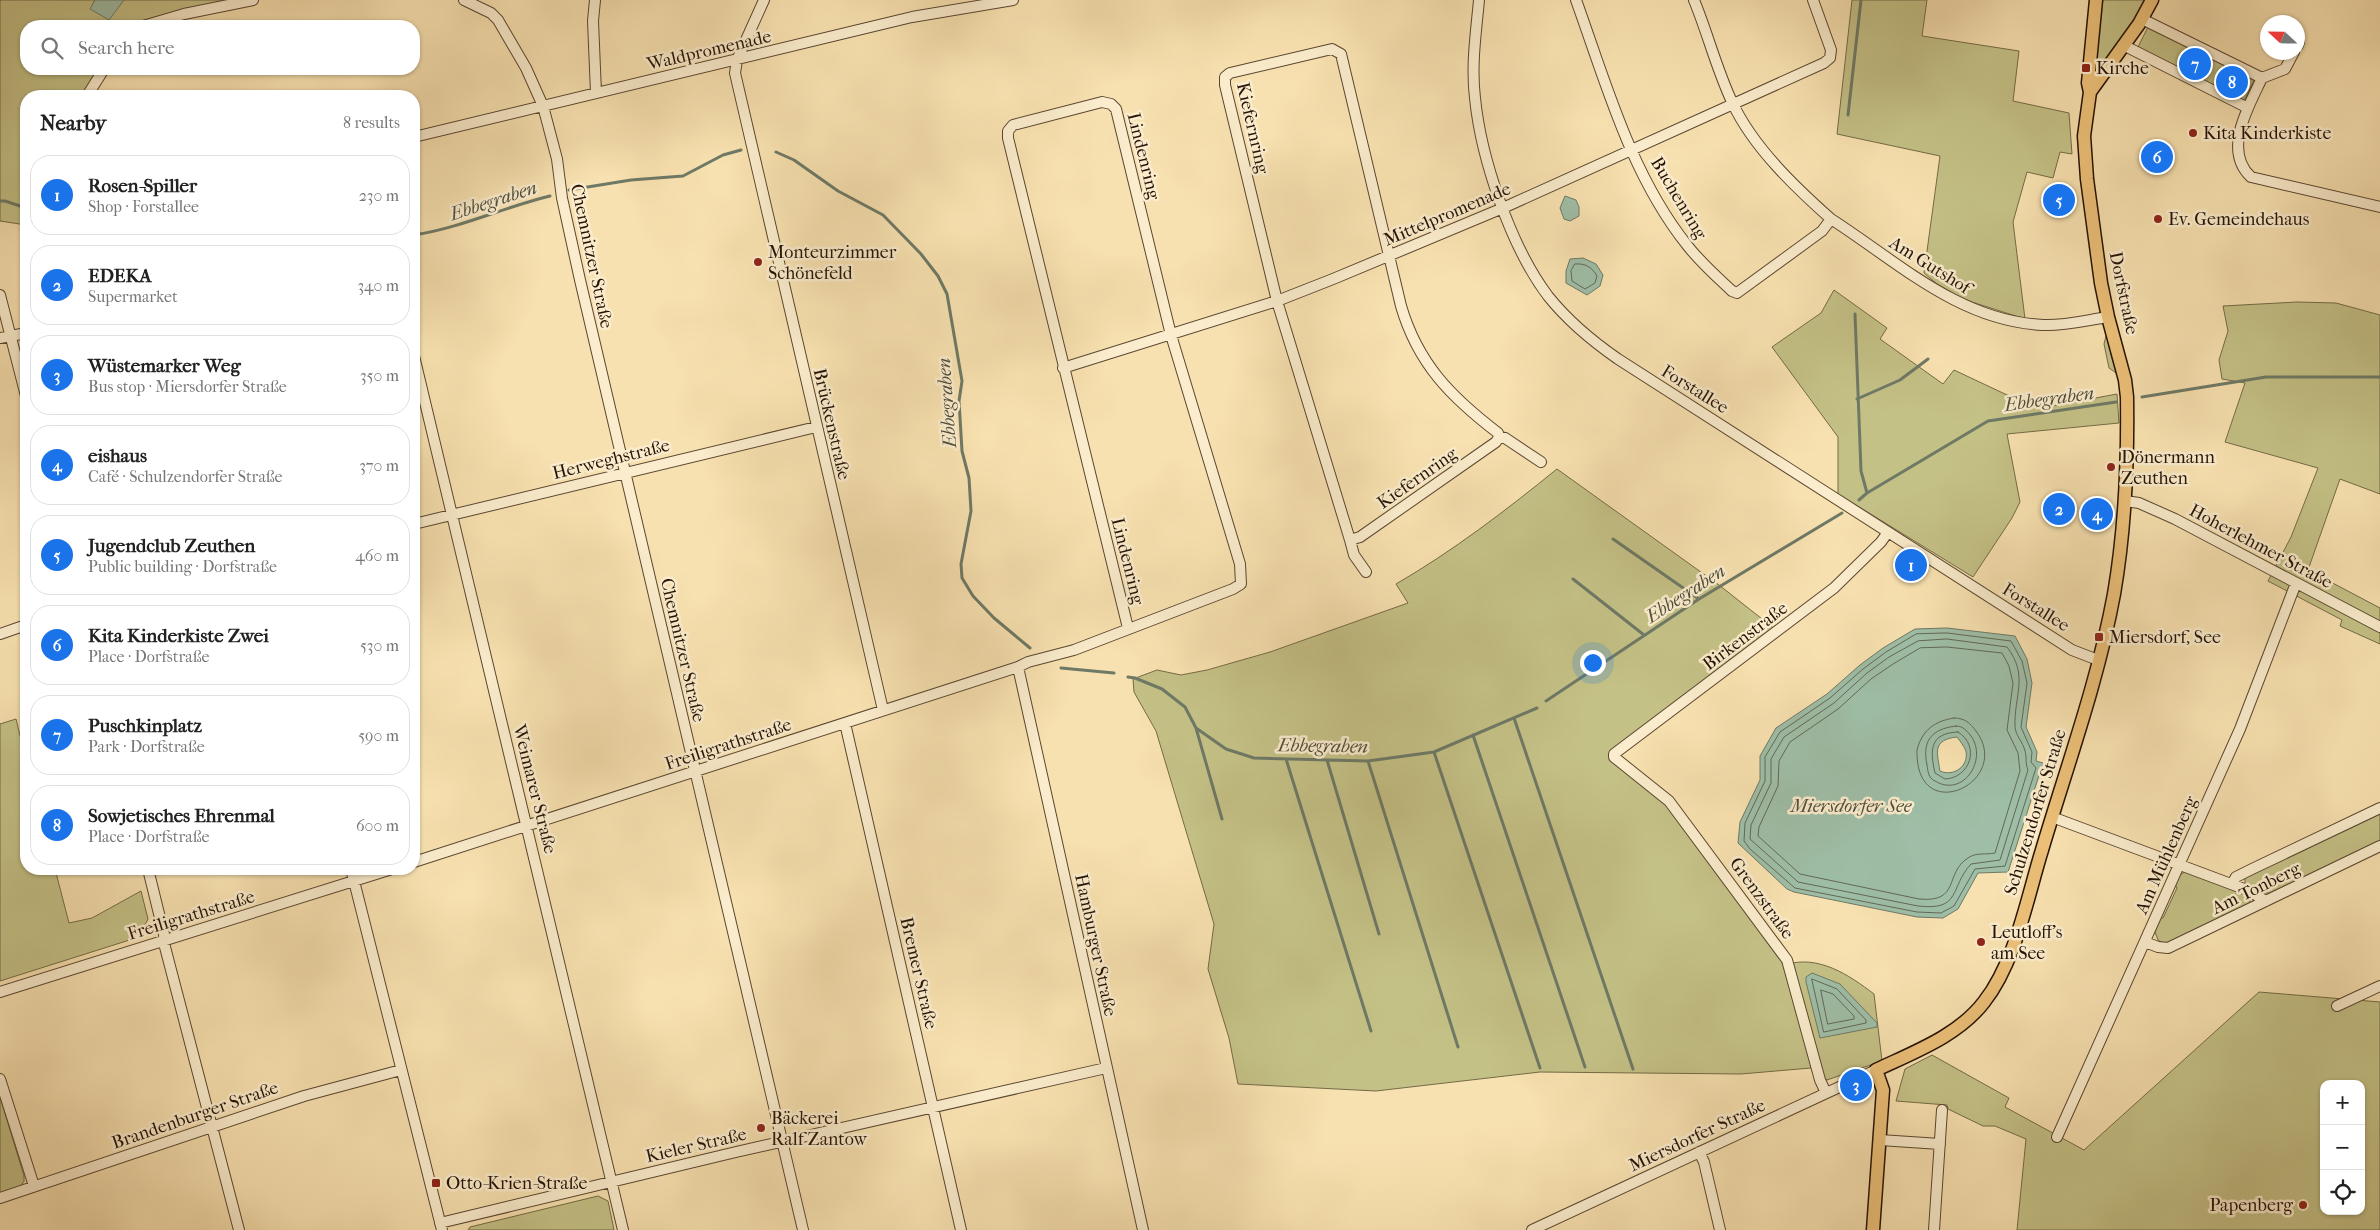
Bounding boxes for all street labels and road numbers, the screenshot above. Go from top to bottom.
street label: Waldpromenade [644,26,773,75]
street label: Kiefernring [1232,80,1273,176]
street label: Lindenring [1123,111,1165,202]
street label: Buchenring [1646,153,1711,243]
street label: Mittelpromenade [1381,178,1514,251]
street label: Chemnitzer Straße [566,182,617,330]
street label: Am Gutshof [1885,232,1977,301]
street label: Dorfstraße [2104,250,2143,337]
street label: Forstallee [1657,361,1732,418]
street label: Brückenstraße [809,366,855,482]
street label: Herweghstraße [550,435,672,484]
street label: Kiefernring [1373,443,1462,514]
street label: Hoherlehmer Straße [2186,500,2336,593]
street label: Lindenring [1107,516,1149,607]
street label: Chemnitzer Straße [656,576,709,724]
street label: Forstallee [1998,579,2073,636]
street label: Birkenstraße [1699,598,1792,675]
street label: Freiligrathstraße [662,714,794,775]
street label: Weimarer Straße [508,721,561,856]
street label: Schulzendorfer Straße [2000,727,2071,898]
street label: Am Mühlenberg [2131,793,2202,918]
street label: Grenzstraße [1725,854,1798,943]
street label: Am Tonberg [2208,858,2304,919]
street label: Hamburger Straße [1070,872,1121,1018]
street label: Freiligrathstraße [125,886,257,945]
street label: Bremer Straße [895,915,942,1031]
street label: Brandenburger Straße [109,1077,281,1154]
street label: Miersdorfer Straße [1626,1095,1769,1176]
street label: Kieler Straße [644,1124,749,1167]

